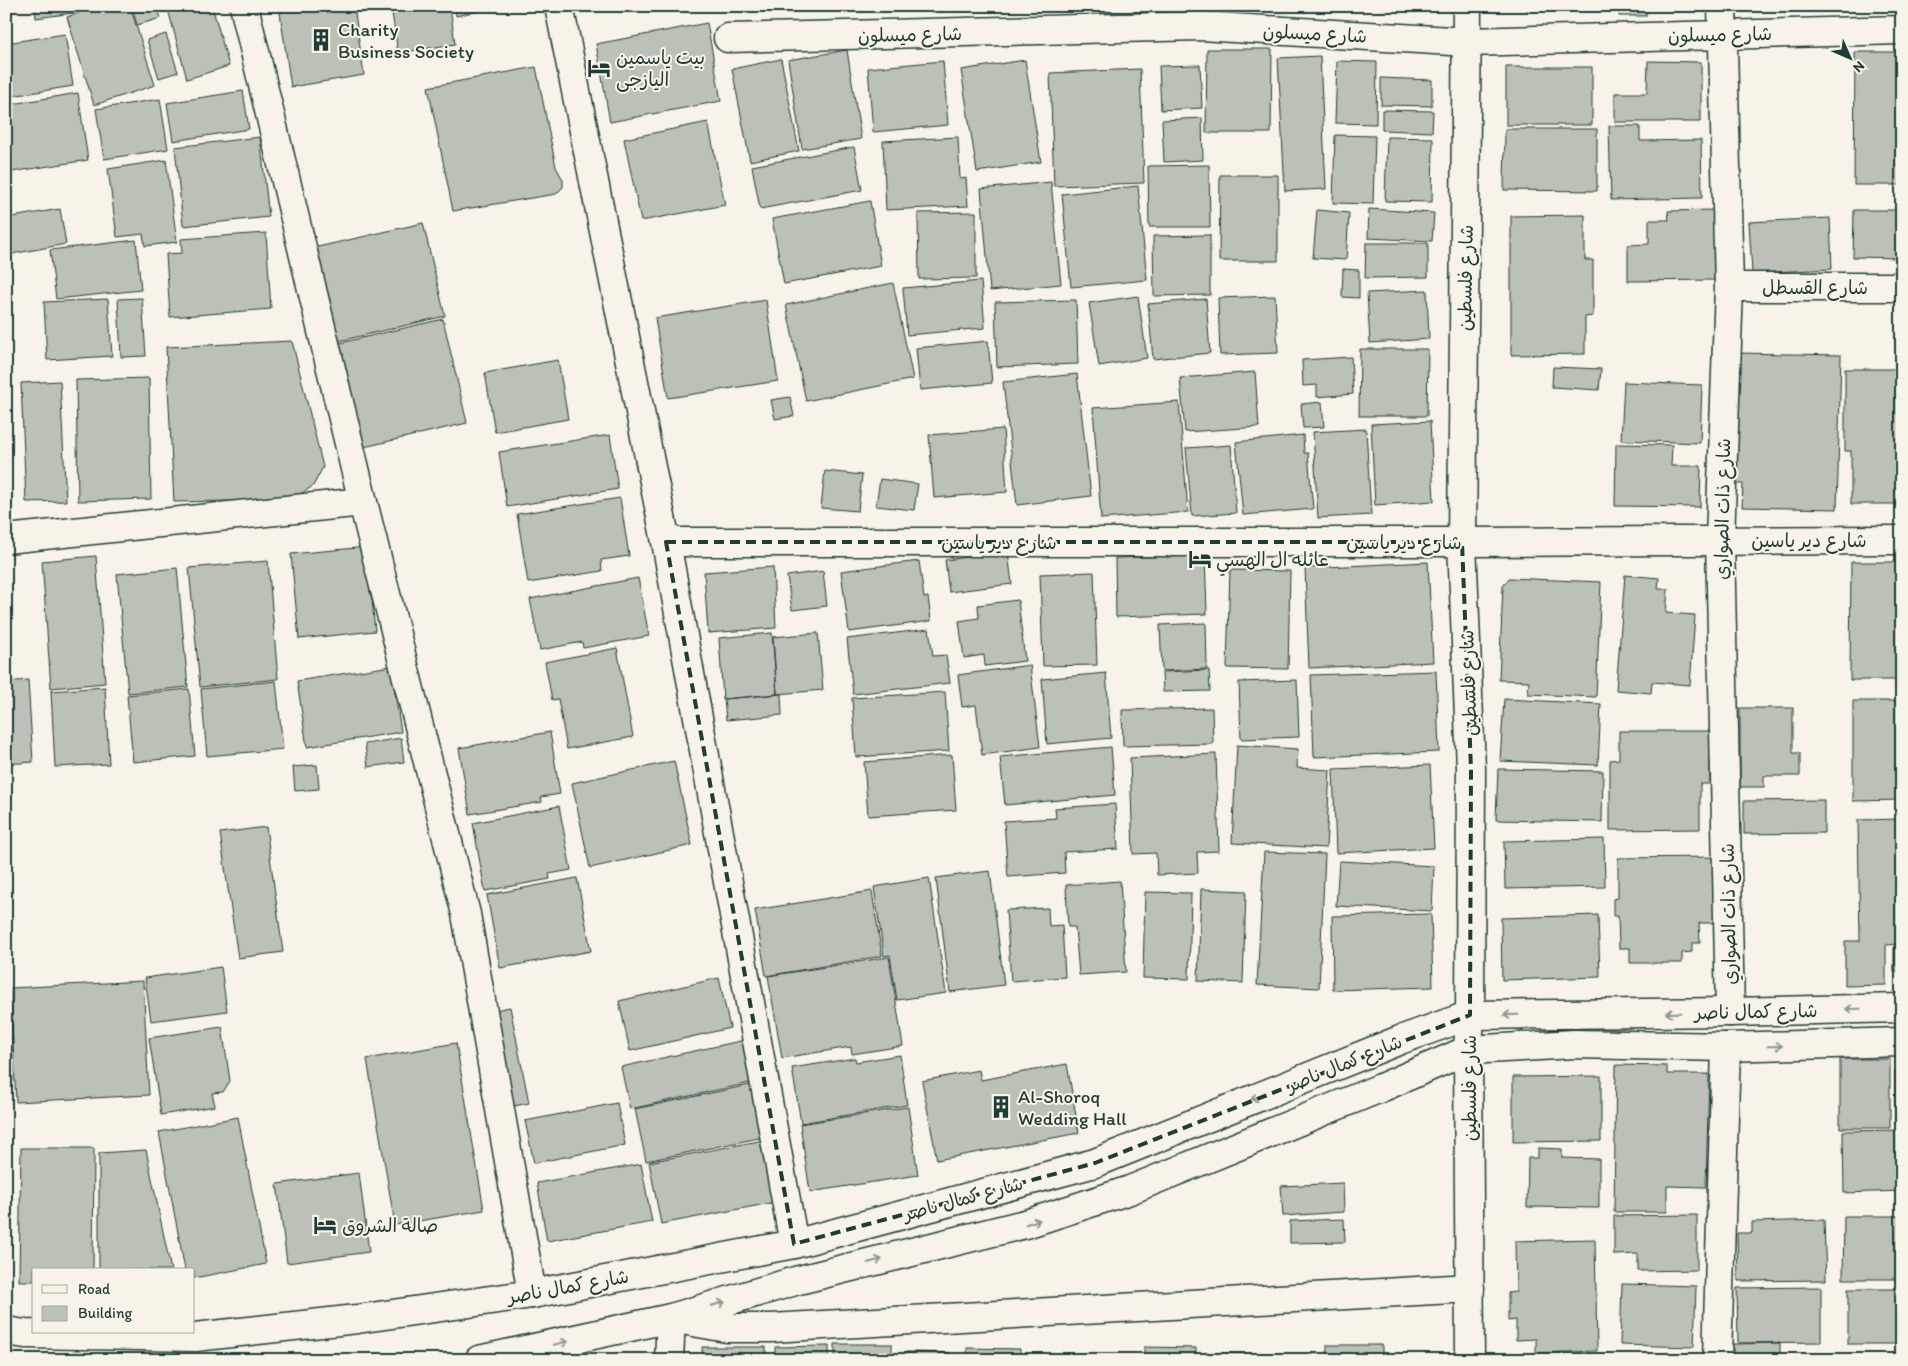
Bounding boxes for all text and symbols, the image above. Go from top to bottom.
place label: Charity Business Society [338,18,474,63]
street label: شارع ميسلون [1262,19,1368,50]
street label: شارع ميسلون [858,22,962,49]
street label: شارع ميسلون [1668,22,1772,49]
building icon: Charity Business Society [308,27,334,53]
north arrow [1826,32,1876,82]
place label: بيت ياسمين اليازجى [616,46,705,92]
hotel icon: بيت ياسمين اليازجى [586,55,612,81]
text: N [1849,57,1868,76]
street label: شارع فلسطين [1453,225,1480,331]
street label: شارع القسطل [1762,276,1868,301]
street label: شارع ذات الصواري [1710,438,1738,580]
street label: شارع دير ياسين [1751,529,1867,554]
street label: شارع دير ياسين [941,531,1057,556]
street label: شارع دير ياسين [1346,531,1462,556]
hotel icon: عائله ال الهسي [1187,546,1213,572]
place label: عائله ال الهسي [1216,548,1329,576]
street label: شارع فلسطين [1455,629,1484,737]
street label: شارع ذات الصواري [1716,843,1744,985]
street label: شارع كمال ناصر [1692,999,1818,1026]
one-way arrow [1845,1004,1862,1014]
one-way arrow [1665,1008,1682,1018]
one-way arrow [1503,1010,1519,1020]
street label: شارع كمال ناصر [1281,1030,1406,1100]
street label: شارع فلسطين [1458,1035,1483,1141]
one-way arrow [1767,1041,1783,1050]
place label: Al-Shoroq Wedding Hall [1018,1085,1127,1130]
one-way arrow [1251,1093,1266,1102]
building icon: Al-Shoroq Wedding Hall [988,1094,1014,1120]
street label: شارع كمال ناصر [899,1171,1026,1228]
hotel icon: صالة الشروق [312,1212,338,1238]
place label: صالة الشروق [342,1214,438,1237]
one-way arrow [1024,1217,1040,1226]
one-way arrow [867,1256,883,1265]
street label: شارع كمال ناصر [504,1264,631,1311]
legend [32,1268,195,1334]
text: Road [78,1280,111,1298]
one-way arrow [710,1298,726,1308]
text: Building [78,1304,132,1322]
one-way arrow [552,1338,568,1347]

